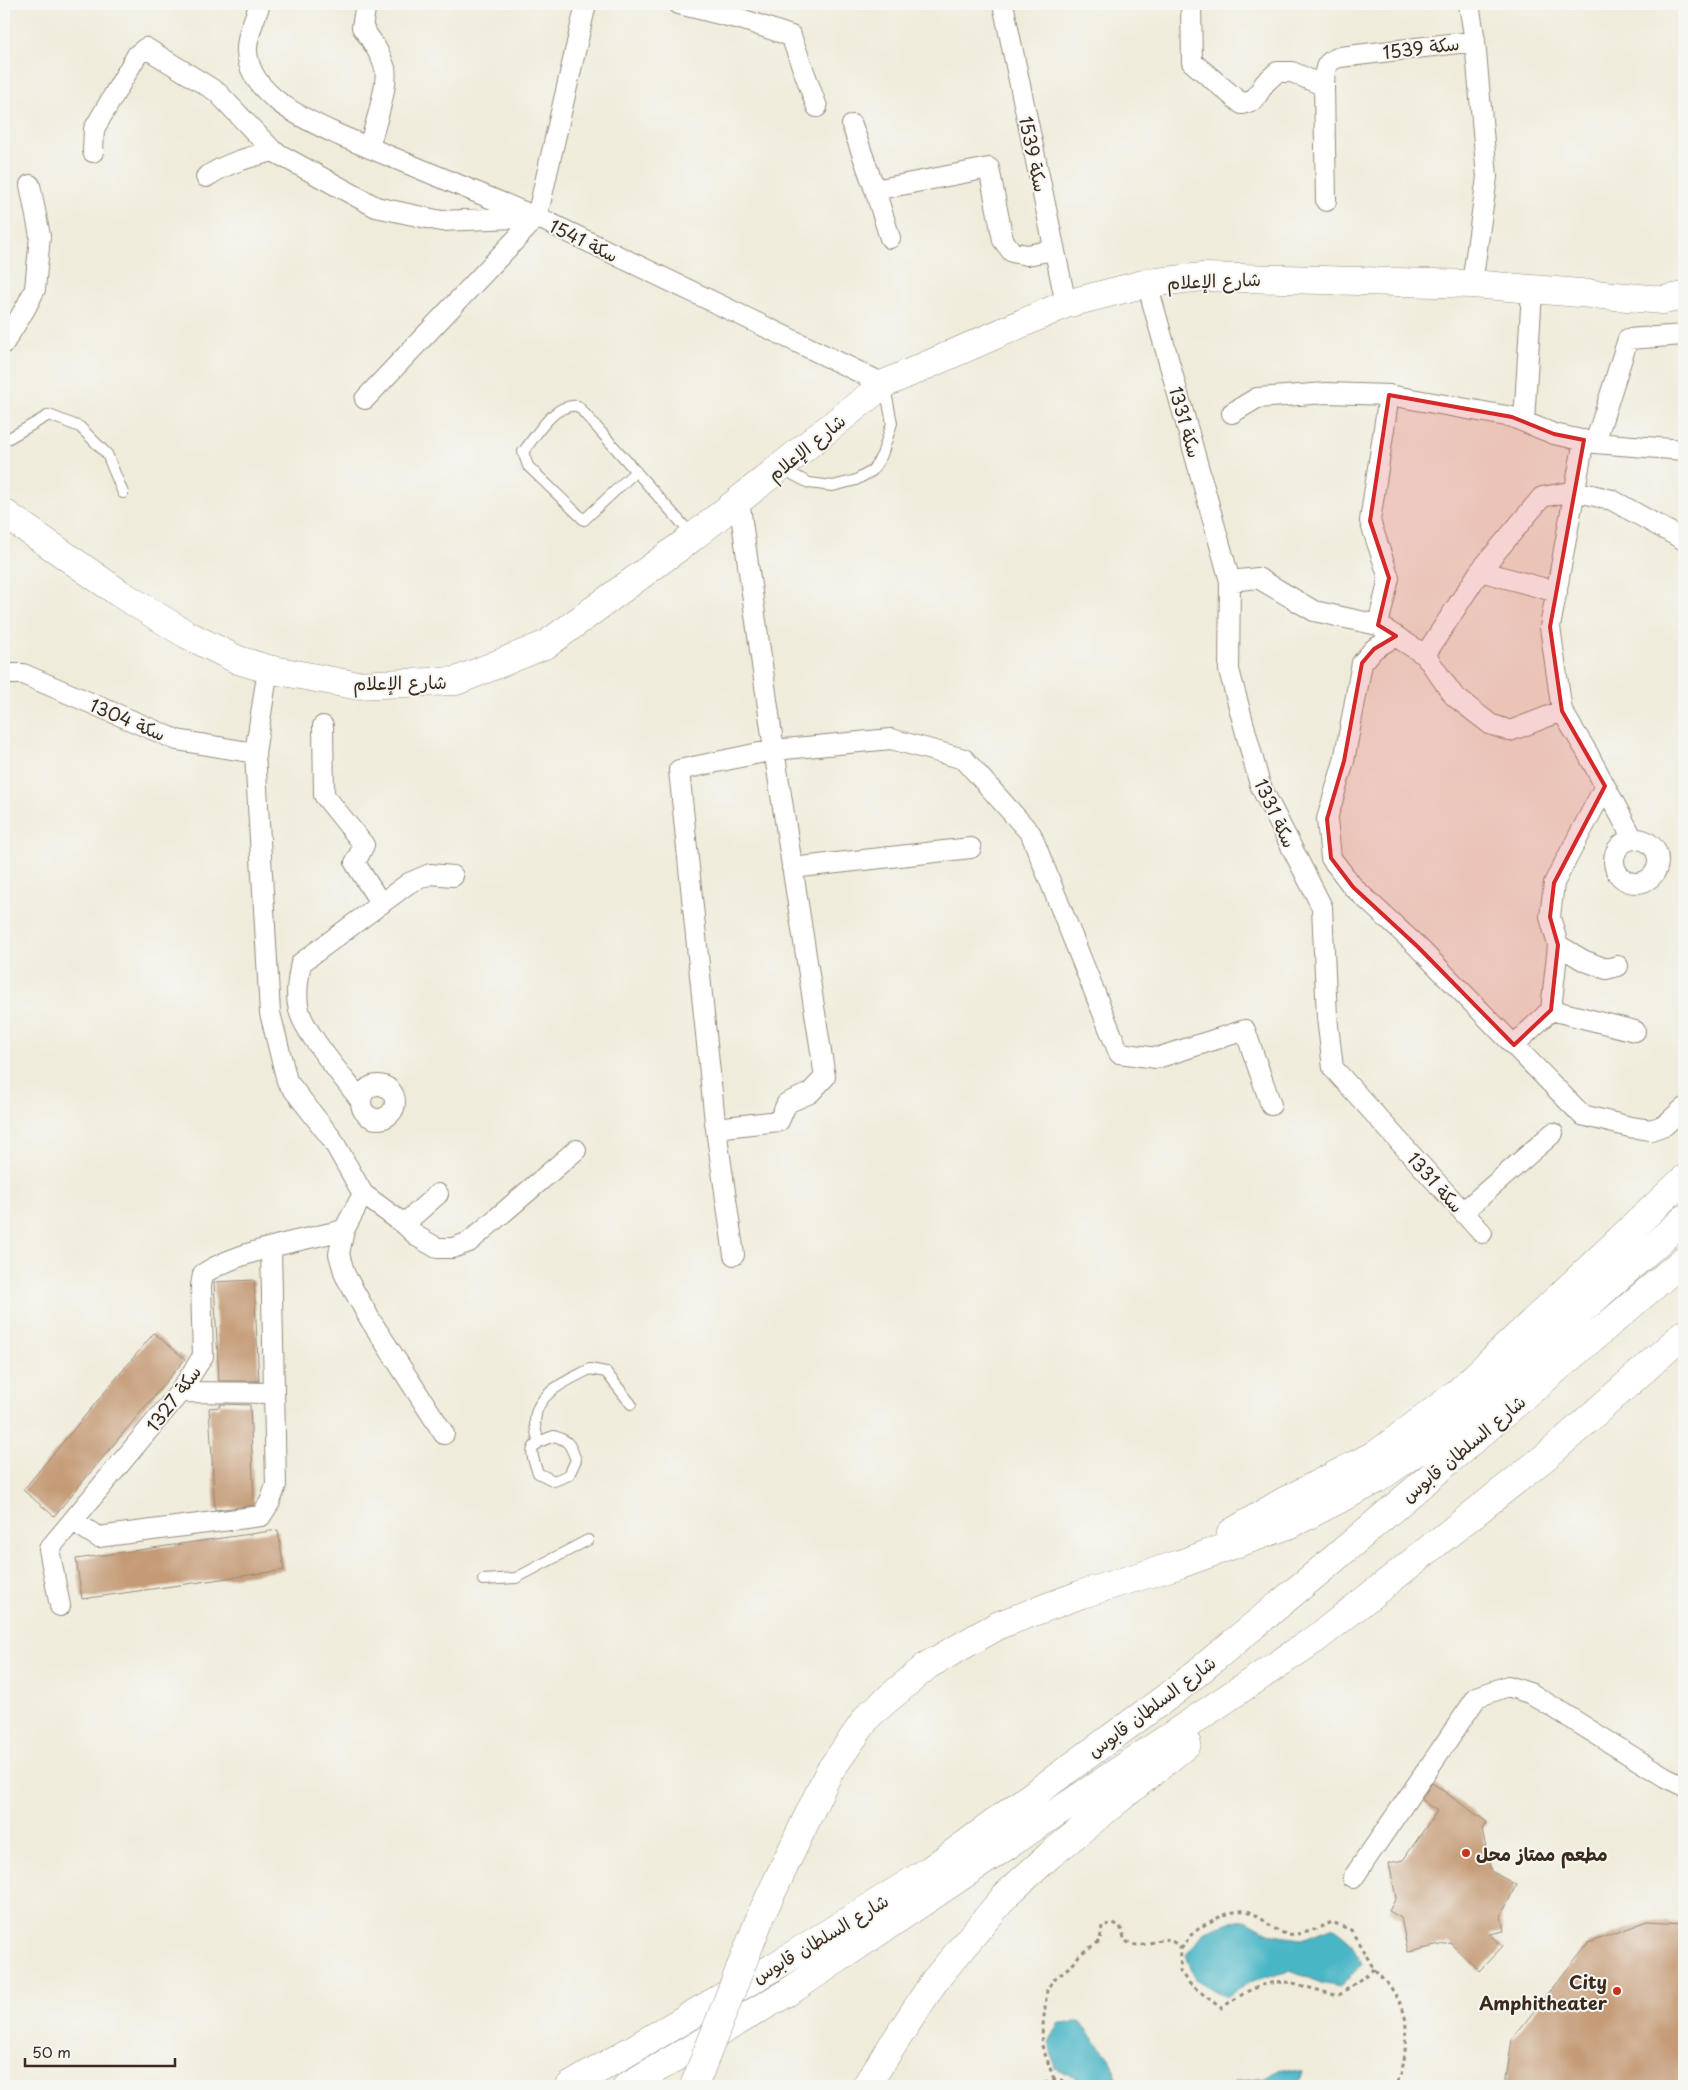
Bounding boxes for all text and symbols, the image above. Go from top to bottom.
street label: سكة 1539 [1381,29,1461,65]
street label: سكة 1539 [1013,114,1055,194]
street label: سكة 1541 [545,212,623,268]
street label: شارع الإعلام [1167,265,1261,297]
street label: سكة 1331 [1163,383,1209,461]
street label: شارع الإعلام [761,407,852,489]
street label: شارع الإعلام [353,668,447,698]
street label: سكة 1304 [86,691,170,747]
street label: سكة 1331 [1248,774,1304,852]
street label: سكة 1331 [1401,1146,1471,1218]
street label: سكة 1327 [139,1359,207,1437]
street label: شارع السلطان قابوس [1395,1388,1531,1508]
street label: شارع السلطان قابوس [1081,1649,1221,1763]
place label: مطعم ممتاز محل [1476,1840,1608,1869]
marker: مطعم ممتاز محل [1460,1847,1472,1859]
street label: شارع السلطان قابوس [747,1887,893,1989]
place label: City Amphitheater [1479,1968,1608,2016]
marker: City Amphitheater [1611,1985,1623,1997]
scale bar [25,2035,175,2067]
text: 50 m [32,2040,71,2063]

